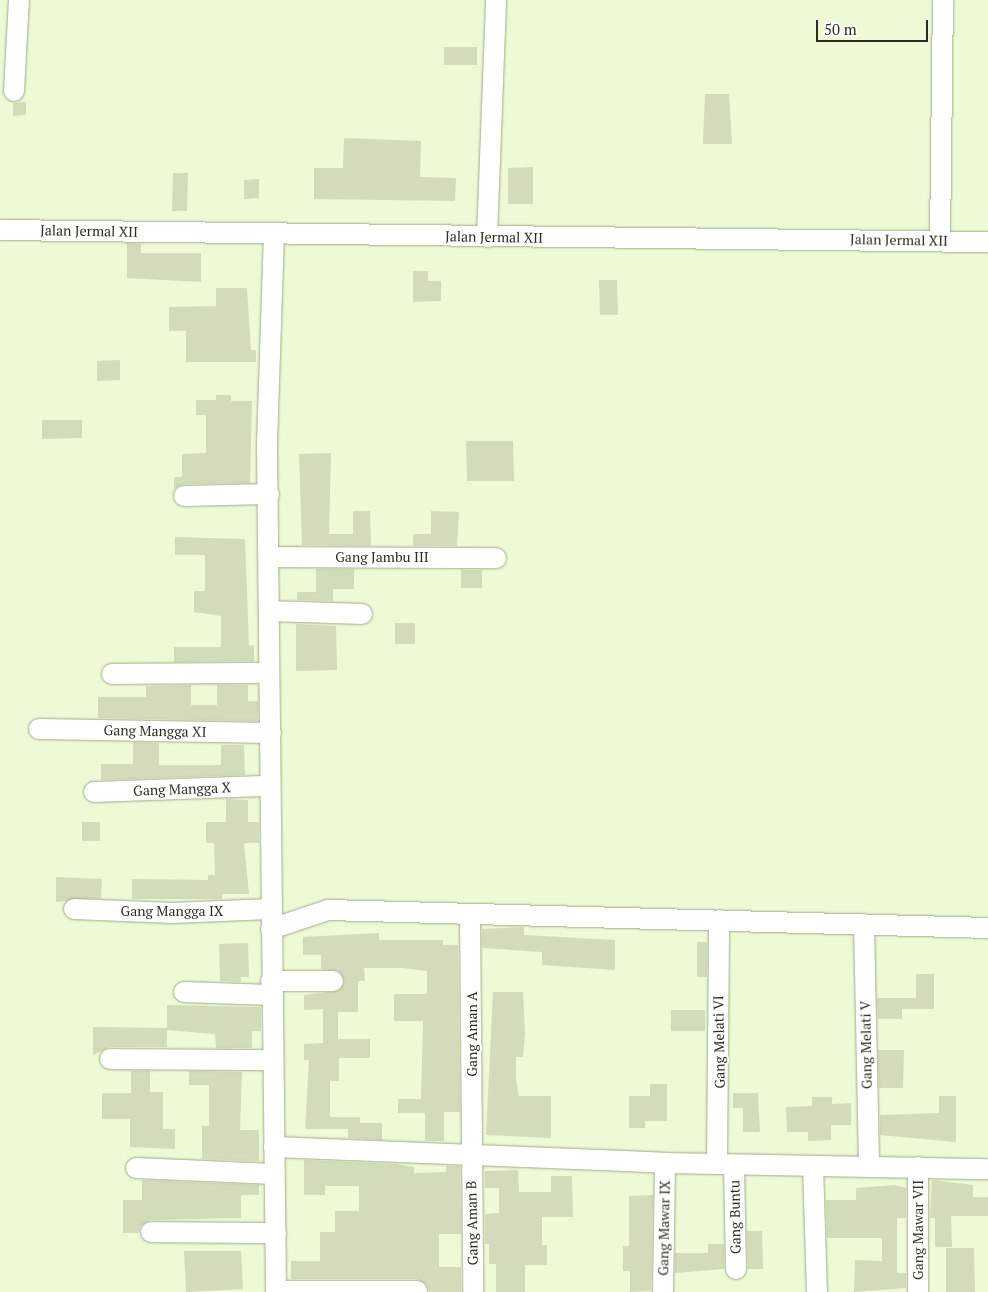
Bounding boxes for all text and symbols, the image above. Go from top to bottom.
scale bar [818,10,930,42]
text: 50 m [824,19,857,39]
street label: Jalan Jermal XII [40,222,138,240]
street label: Jalan Jermal XII [445,228,543,246]
street label: Jalan Jermal XII [850,231,948,249]
street label: Gang Jambu III [335,549,429,565]
street label: Gang Mangga XI [103,722,207,740]
street label: Gang Mangga X [133,779,231,799]
street label: Gang Mangga IX [121,903,223,919]
street label: Gang Aman A [464,991,480,1077]
street label: Gang Melati VI [710,995,728,1089]
street label: Gang Melati V [857,1001,875,1089]
street label: Gang Aman B [463,1180,481,1266]
street label: Gang Mawar IX [655,1180,673,1276]
street label: Gang Buntu [726,1180,744,1254]
street label: Gang Mawar VII [910,1180,926,1280]

